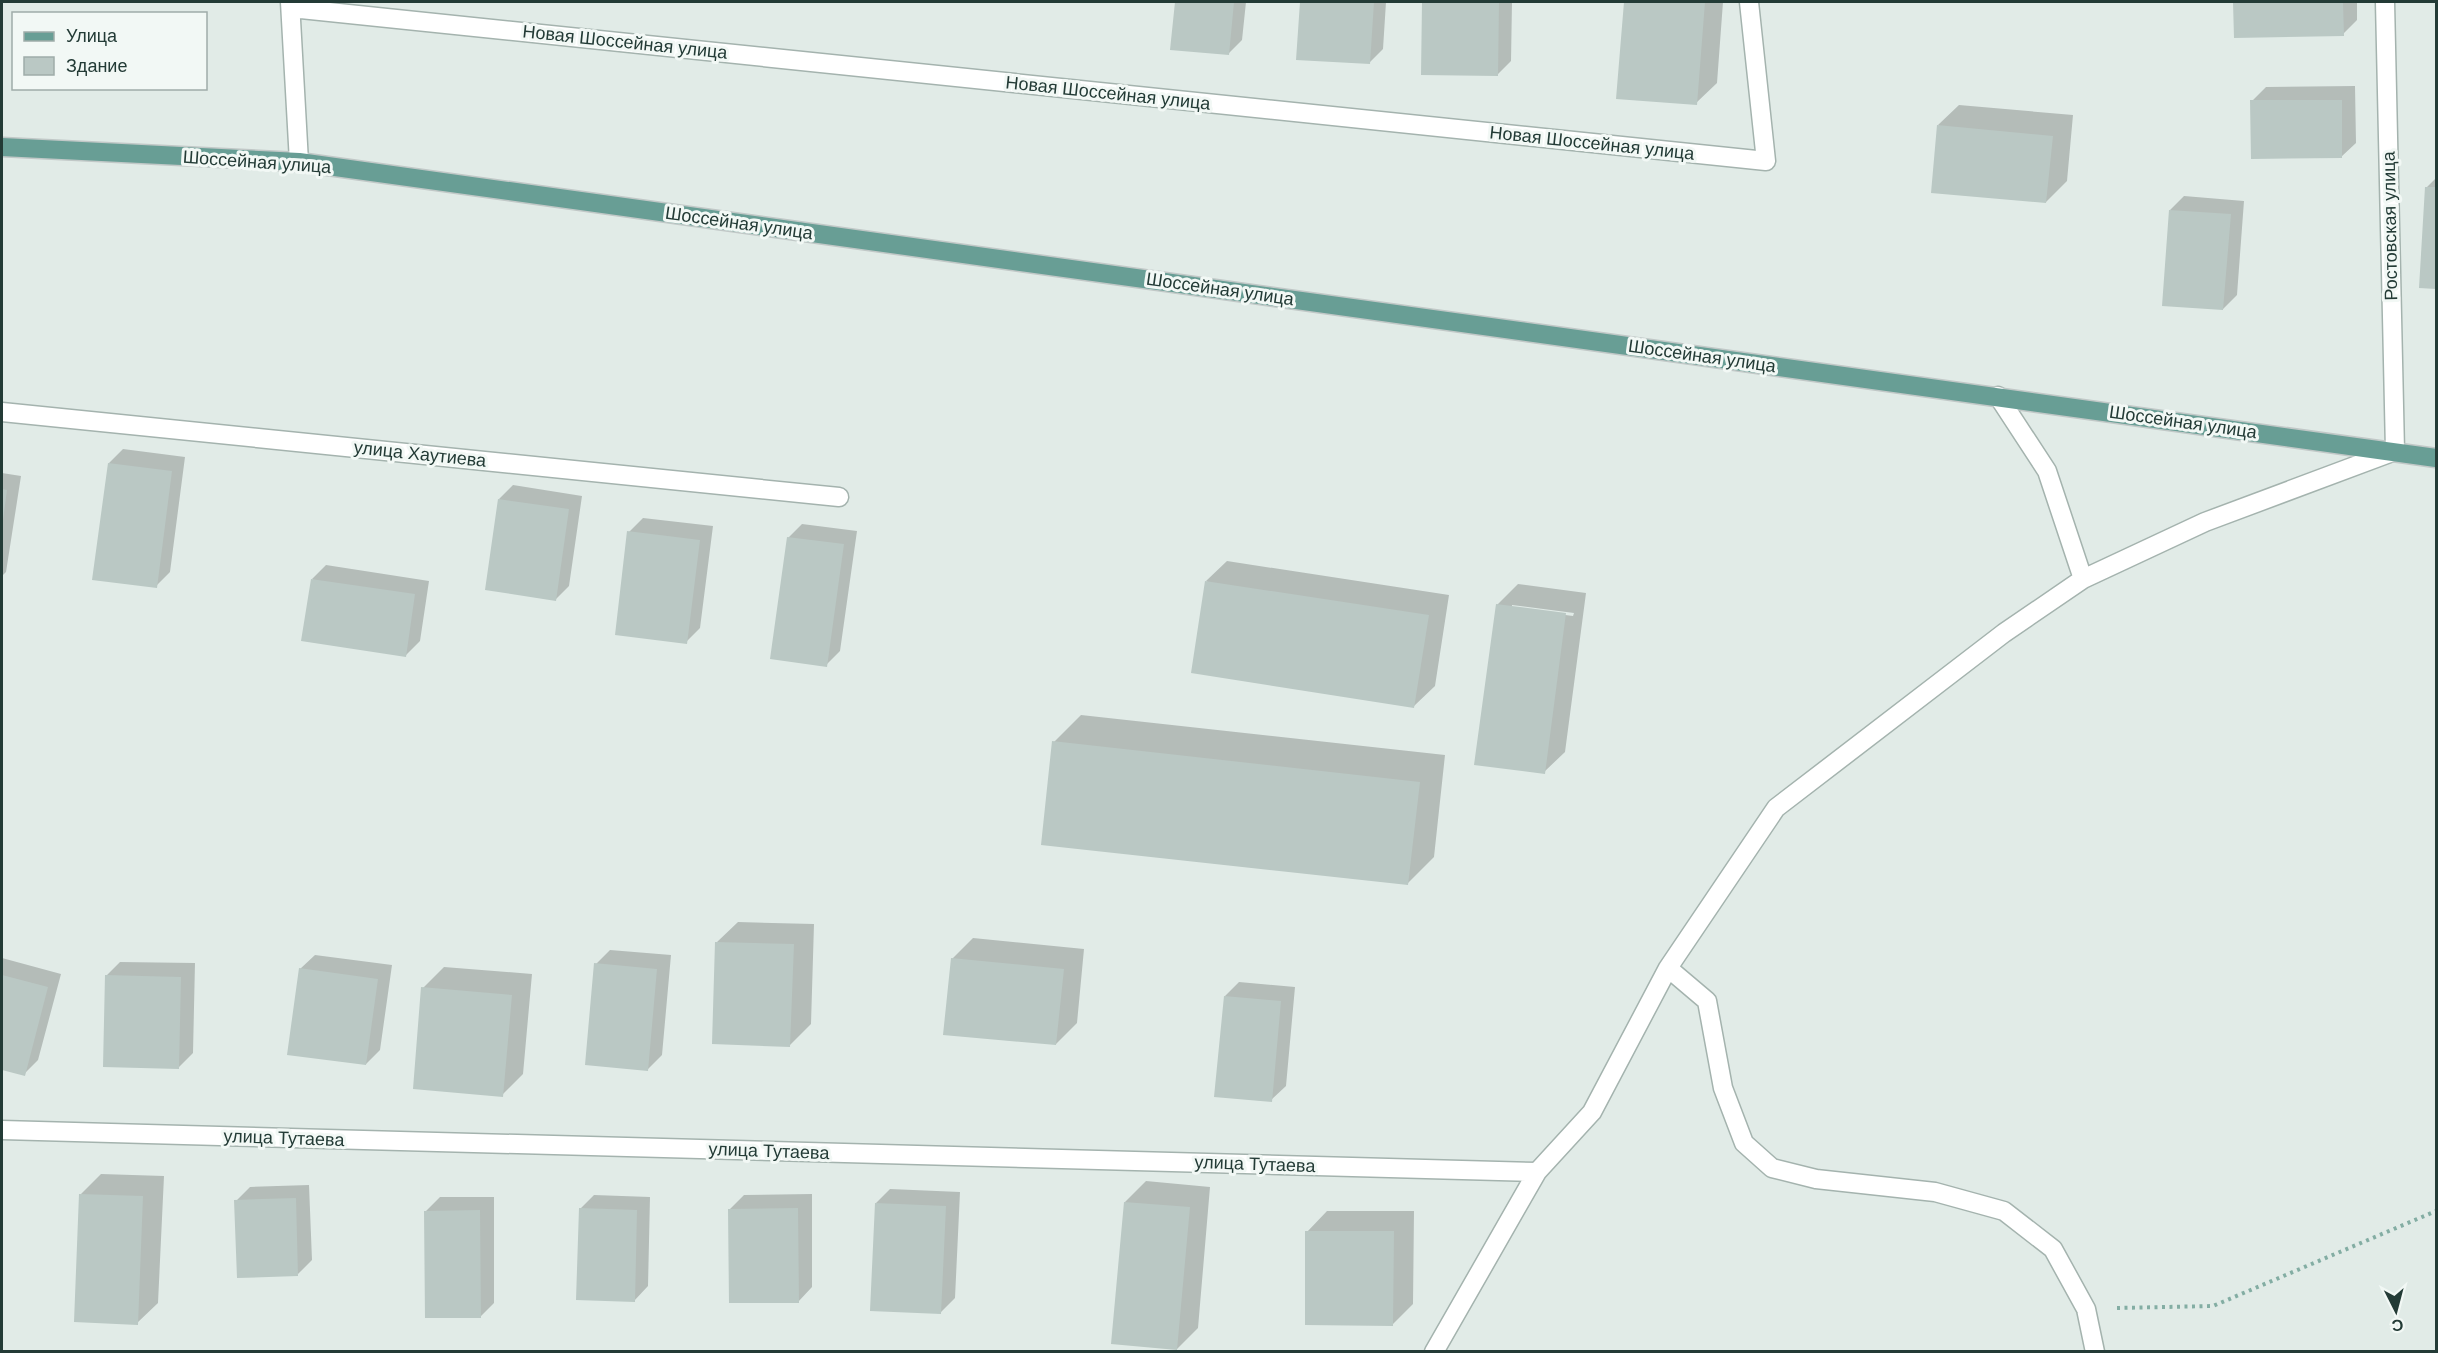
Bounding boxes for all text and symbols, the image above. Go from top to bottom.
legend [12,12,207,90]
street label: Новая Шоссейная улица [522,21,729,63]
text: Улица [66,26,118,46]
text: Здание [66,56,127,76]
street label: Новая Шоссейная улица [1005,72,1212,114]
street label: Новая Шоссейная улица [1489,122,1696,164]
street label: Шоссейная улица [182,147,333,177]
street label: Ростовская улица [2379,150,2401,301]
street label: Шоссейная улица [664,203,815,243]
street label: Шоссейная улица [1145,269,1296,309]
street label: Шоссейная улица [1627,336,1778,376]
street label: Шоссейная улица [2108,402,2259,442]
street label: улица Хаутиева [353,437,488,471]
street label: улица Тутаева [223,1126,346,1150]
street label: улица Тутаева [708,1139,831,1163]
street label: улица Тутаева [1194,1152,1317,1176]
north arrow [2366,1281,2426,1341]
text: С [2390,1316,2404,1335]

